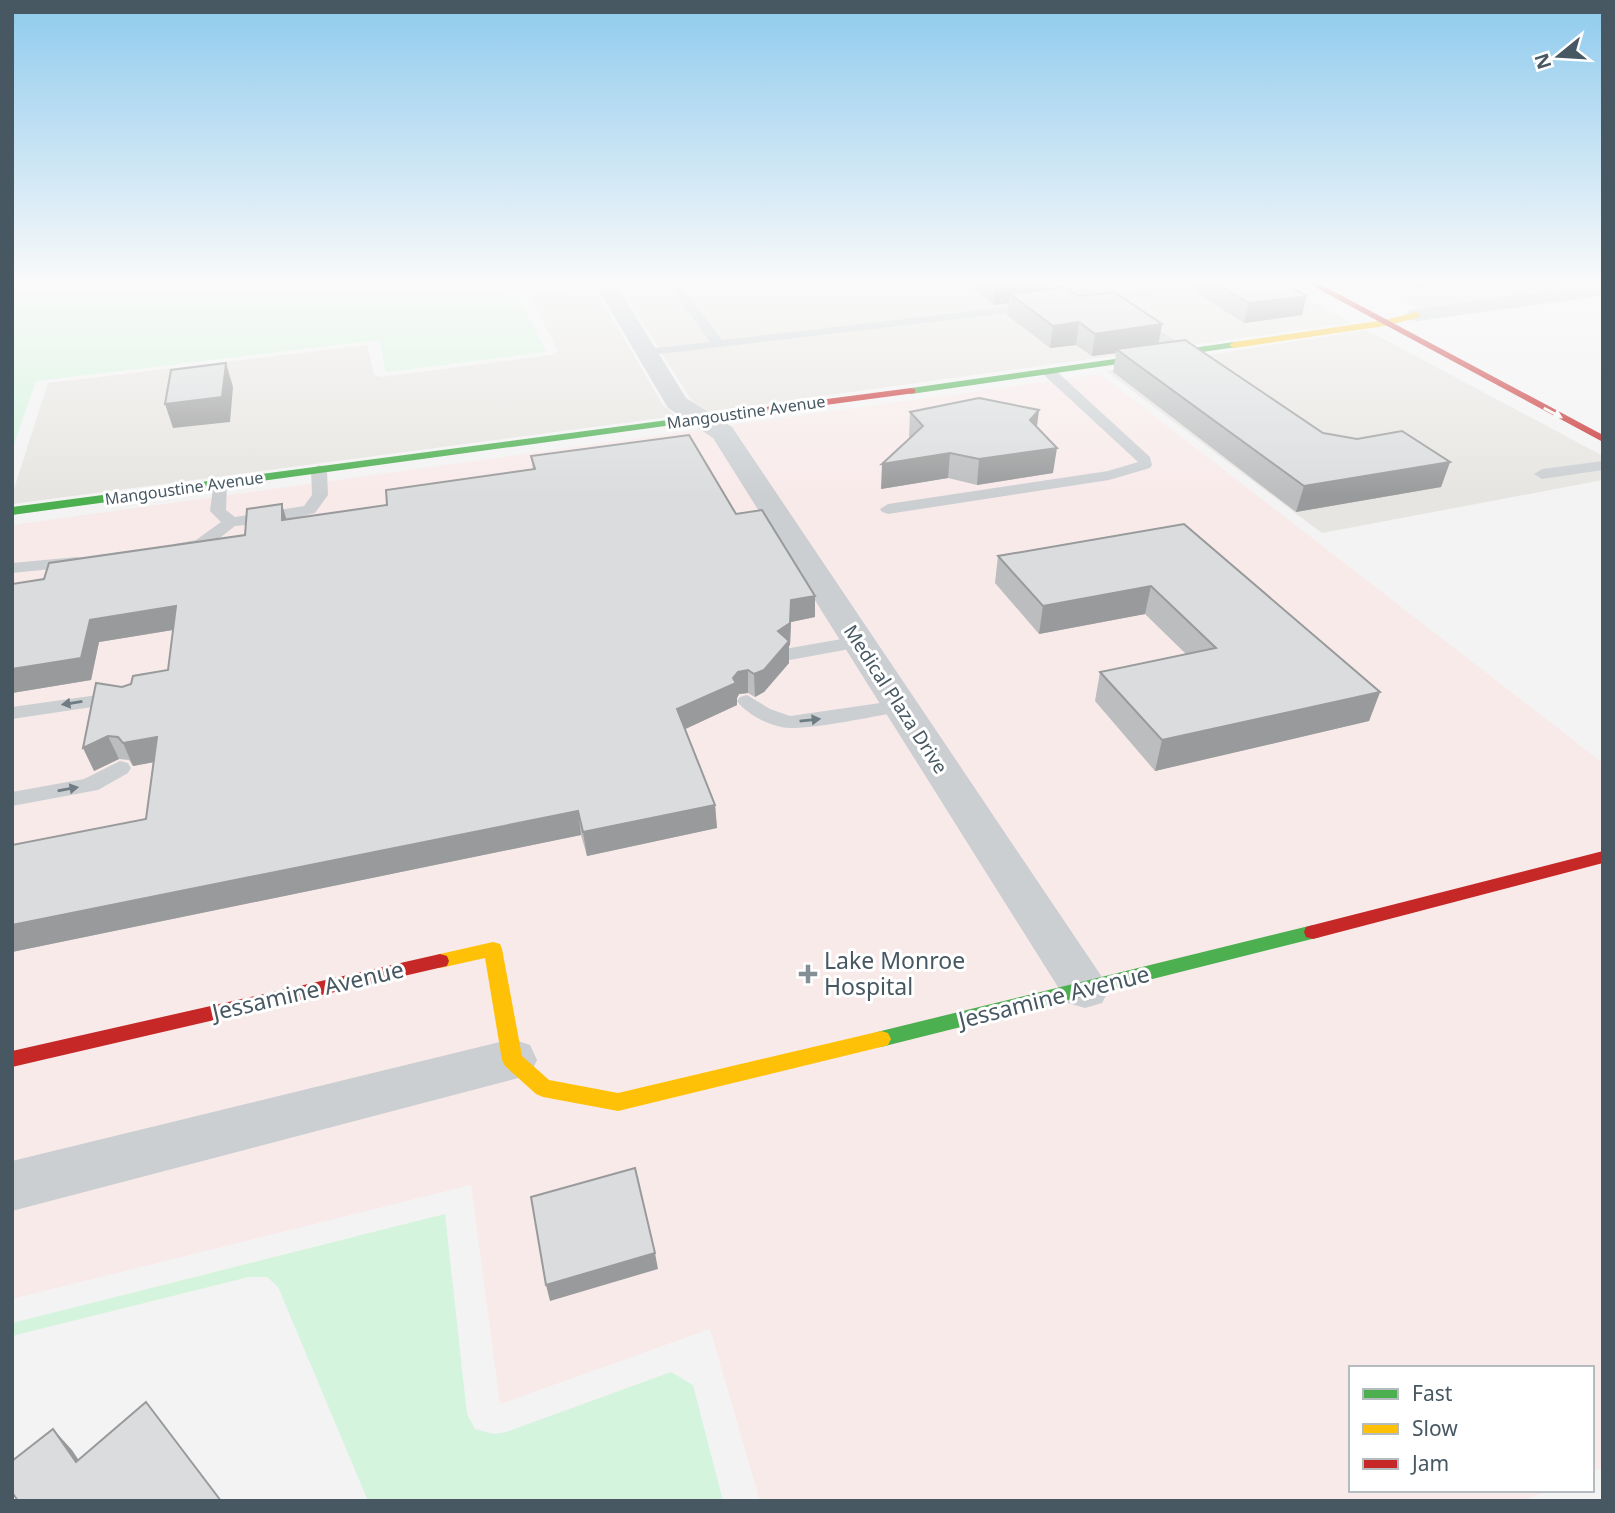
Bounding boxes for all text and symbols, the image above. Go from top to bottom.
north arrow [1524,21,1594,91]
text: N [1528,50,1558,73]
street label: Mangoustine Avenue [665,390,827,434]
one-way arrow [1543,407,1563,418]
street label: Mangoustine Avenue [103,466,265,510]
street label: Medical Plaza Drive [838,619,954,779]
one-way arrow [61,698,83,709]
one-way arrow [799,714,821,725]
one-way arrow [57,783,79,794]
place label: Lake Monroe Hospital [824,944,965,1002]
street label: Jessamine Avenue [207,952,407,1028]
street label: Jessamine Avenue [953,957,1152,1036]
marker: Lake Monroe Hospital [798,964,818,984]
legend [1349,1366,1594,1492]
text: Fast [1412,1379,1453,1407]
text: Slow [1412,1414,1458,1442]
text: Jam [1410,1449,1449,1477]

